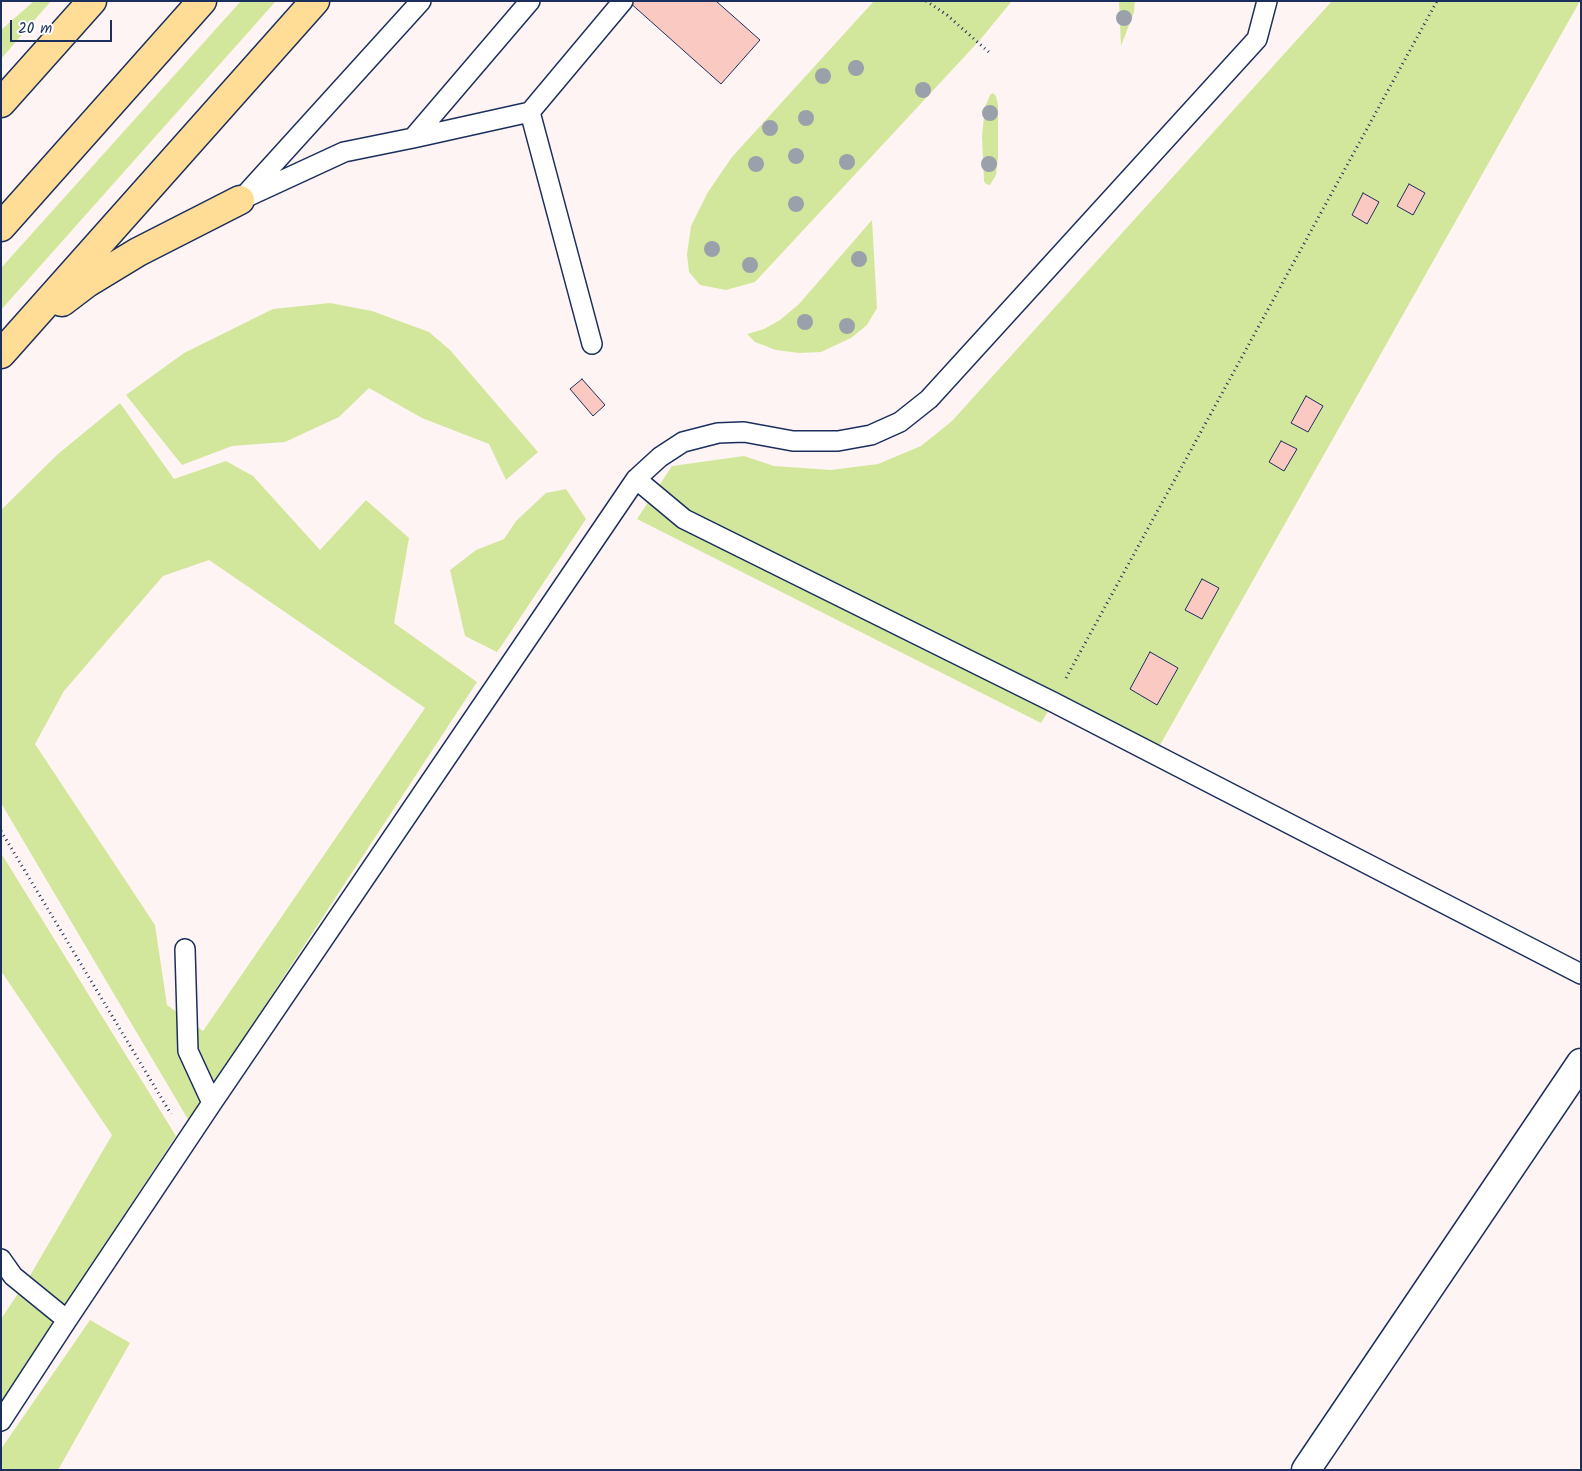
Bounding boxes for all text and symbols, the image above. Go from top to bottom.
scale bar [12,10,115,42]
text: 20 m [18,17,52,41]

